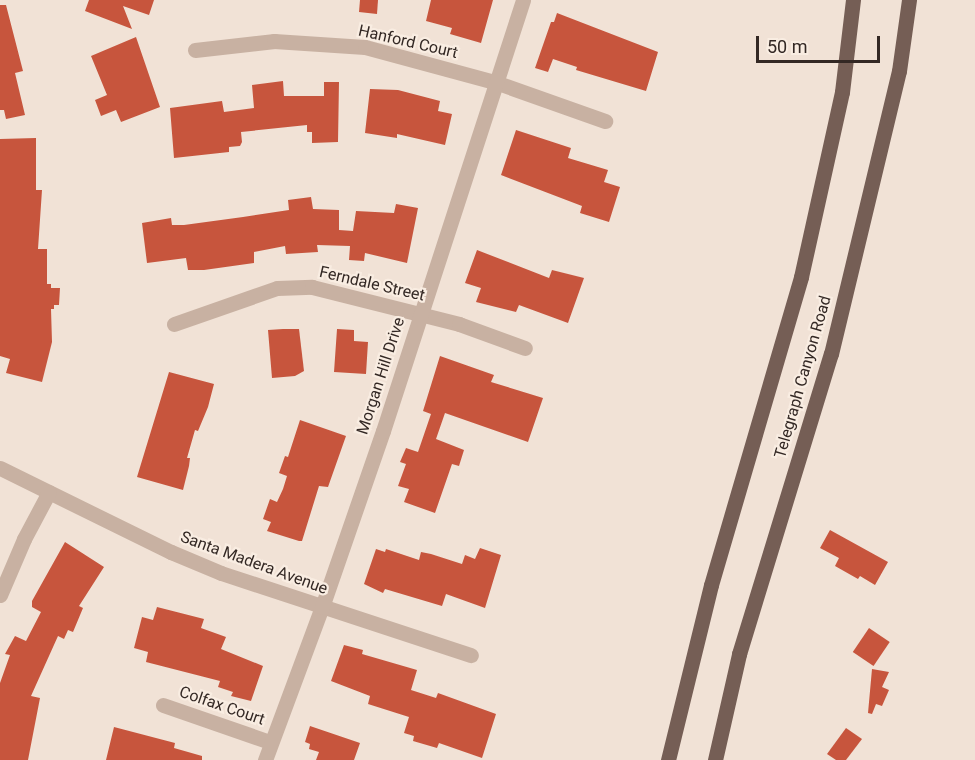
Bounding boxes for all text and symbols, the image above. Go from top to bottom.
street label: Hanford Court [356,21,460,63]
scale bar [759,24,884,62]
text: 50 m [767,36,807,57]
street label: Ferndale Street [317,263,427,305]
street label: Telegraph Canyon Road [771,293,835,461]
street label: Morgan Hill Drive [353,315,409,437]
street label: Santa Madera Avenue [178,527,330,599]
street label: Colfax Court [177,682,267,730]

